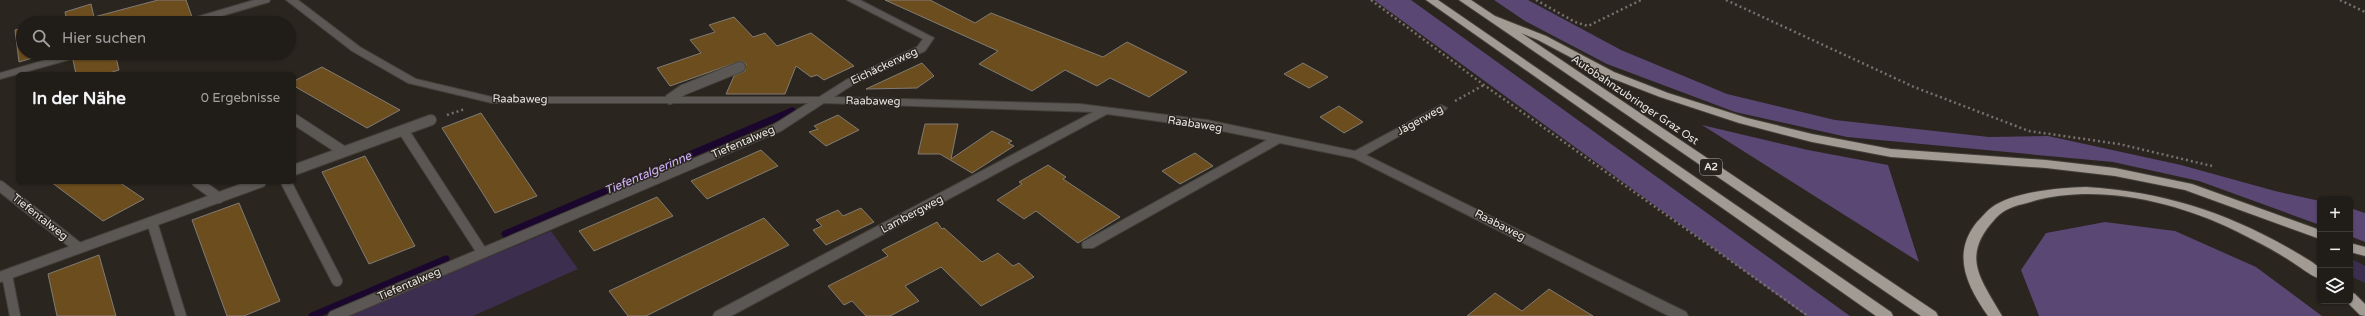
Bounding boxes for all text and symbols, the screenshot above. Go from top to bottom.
search box [16,16,296,60]
icon: search [30,27,52,49]
text: Hier suchen [62,29,146,47]
street label: Eichäckerweg [848,45,920,87]
street label: Autobahnzubringer Graz Ost [1569,53,1701,147]
text: In der Nähe [32,88,126,109]
text: 0 Ergebnisse [201,90,280,106]
street label: Raabaweg [492,92,548,106]
street label: Raabaweg [845,94,901,108]
street label: Jägerweg [1395,102,1445,138]
street label: Raabaweg [1167,113,1223,135]
street label: Tiefentalweg [710,123,777,161]
water label: Tiefentalgerinne [603,148,695,198]
road number: A2 [1700,159,1722,175]
street label: Tiefentalweg [10,191,71,243]
street label: Lambergweg [879,192,945,236]
map controls [2317,196,2353,304]
button: + [2317,196,2353,232]
street label: Raabaweg [1473,207,1528,243]
button: − [2317,232,2353,268]
street label: Tiefentalweg [376,265,443,303]
button: layers [2317,268,2353,304]

